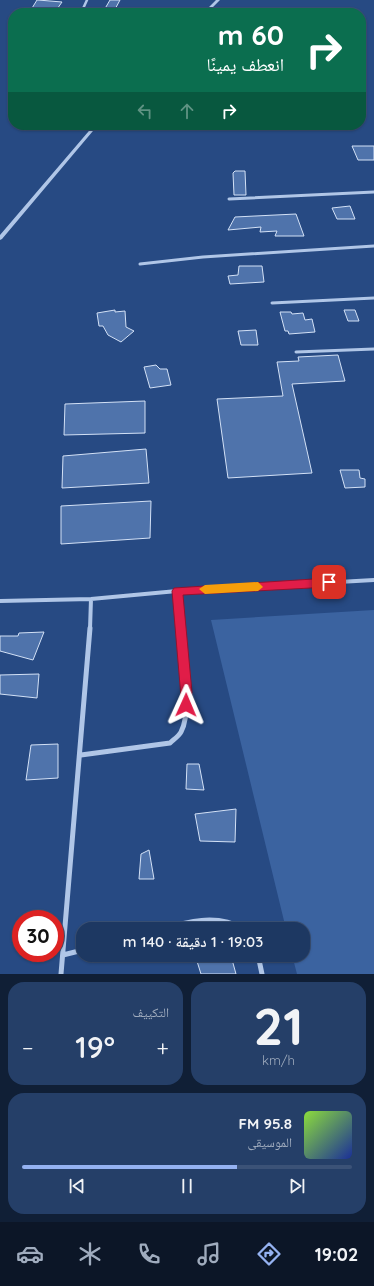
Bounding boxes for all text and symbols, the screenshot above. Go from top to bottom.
text: 60 m [218,17,284,52]
icon: right [298,24,350,76]
text: انعطف يمينًا [206,53,284,76]
icon: left [134,100,156,122]
icon: ahead [176,100,198,122]
icon: right [218,100,240,122]
pin [312,565,346,599]
icon: arrive [318,571,340,593]
position arrow [165,684,207,726]
speed limit sign: 30 [12,910,64,962]
text: 19:03 · 1 دقيقة · 140 m [123,932,263,951]
text: 21 [254,993,303,1058]
text: التكييف [133,1004,169,1020]
text: 19° [75,1028,115,1066]
text: − [22,1034,33,1062]
text: + [157,1034,169,1062]
text: km/h [262,1052,295,1068]
text: 95.8 FM [239,1114,292,1133]
text: الموسيقى [248,1134,292,1150]
icon: previous [66,1175,88,1197]
icon: pause [176,1175,198,1197]
icon: next [286,1175,308,1197]
icon: car [16,1240,44,1268]
icon: climate [76,1240,104,1268]
icon: phone [135,1240,163,1268]
icon: music [195,1240,223,1268]
icon: directions [255,1240,283,1268]
text: 19:02 [315,1243,358,1266]

